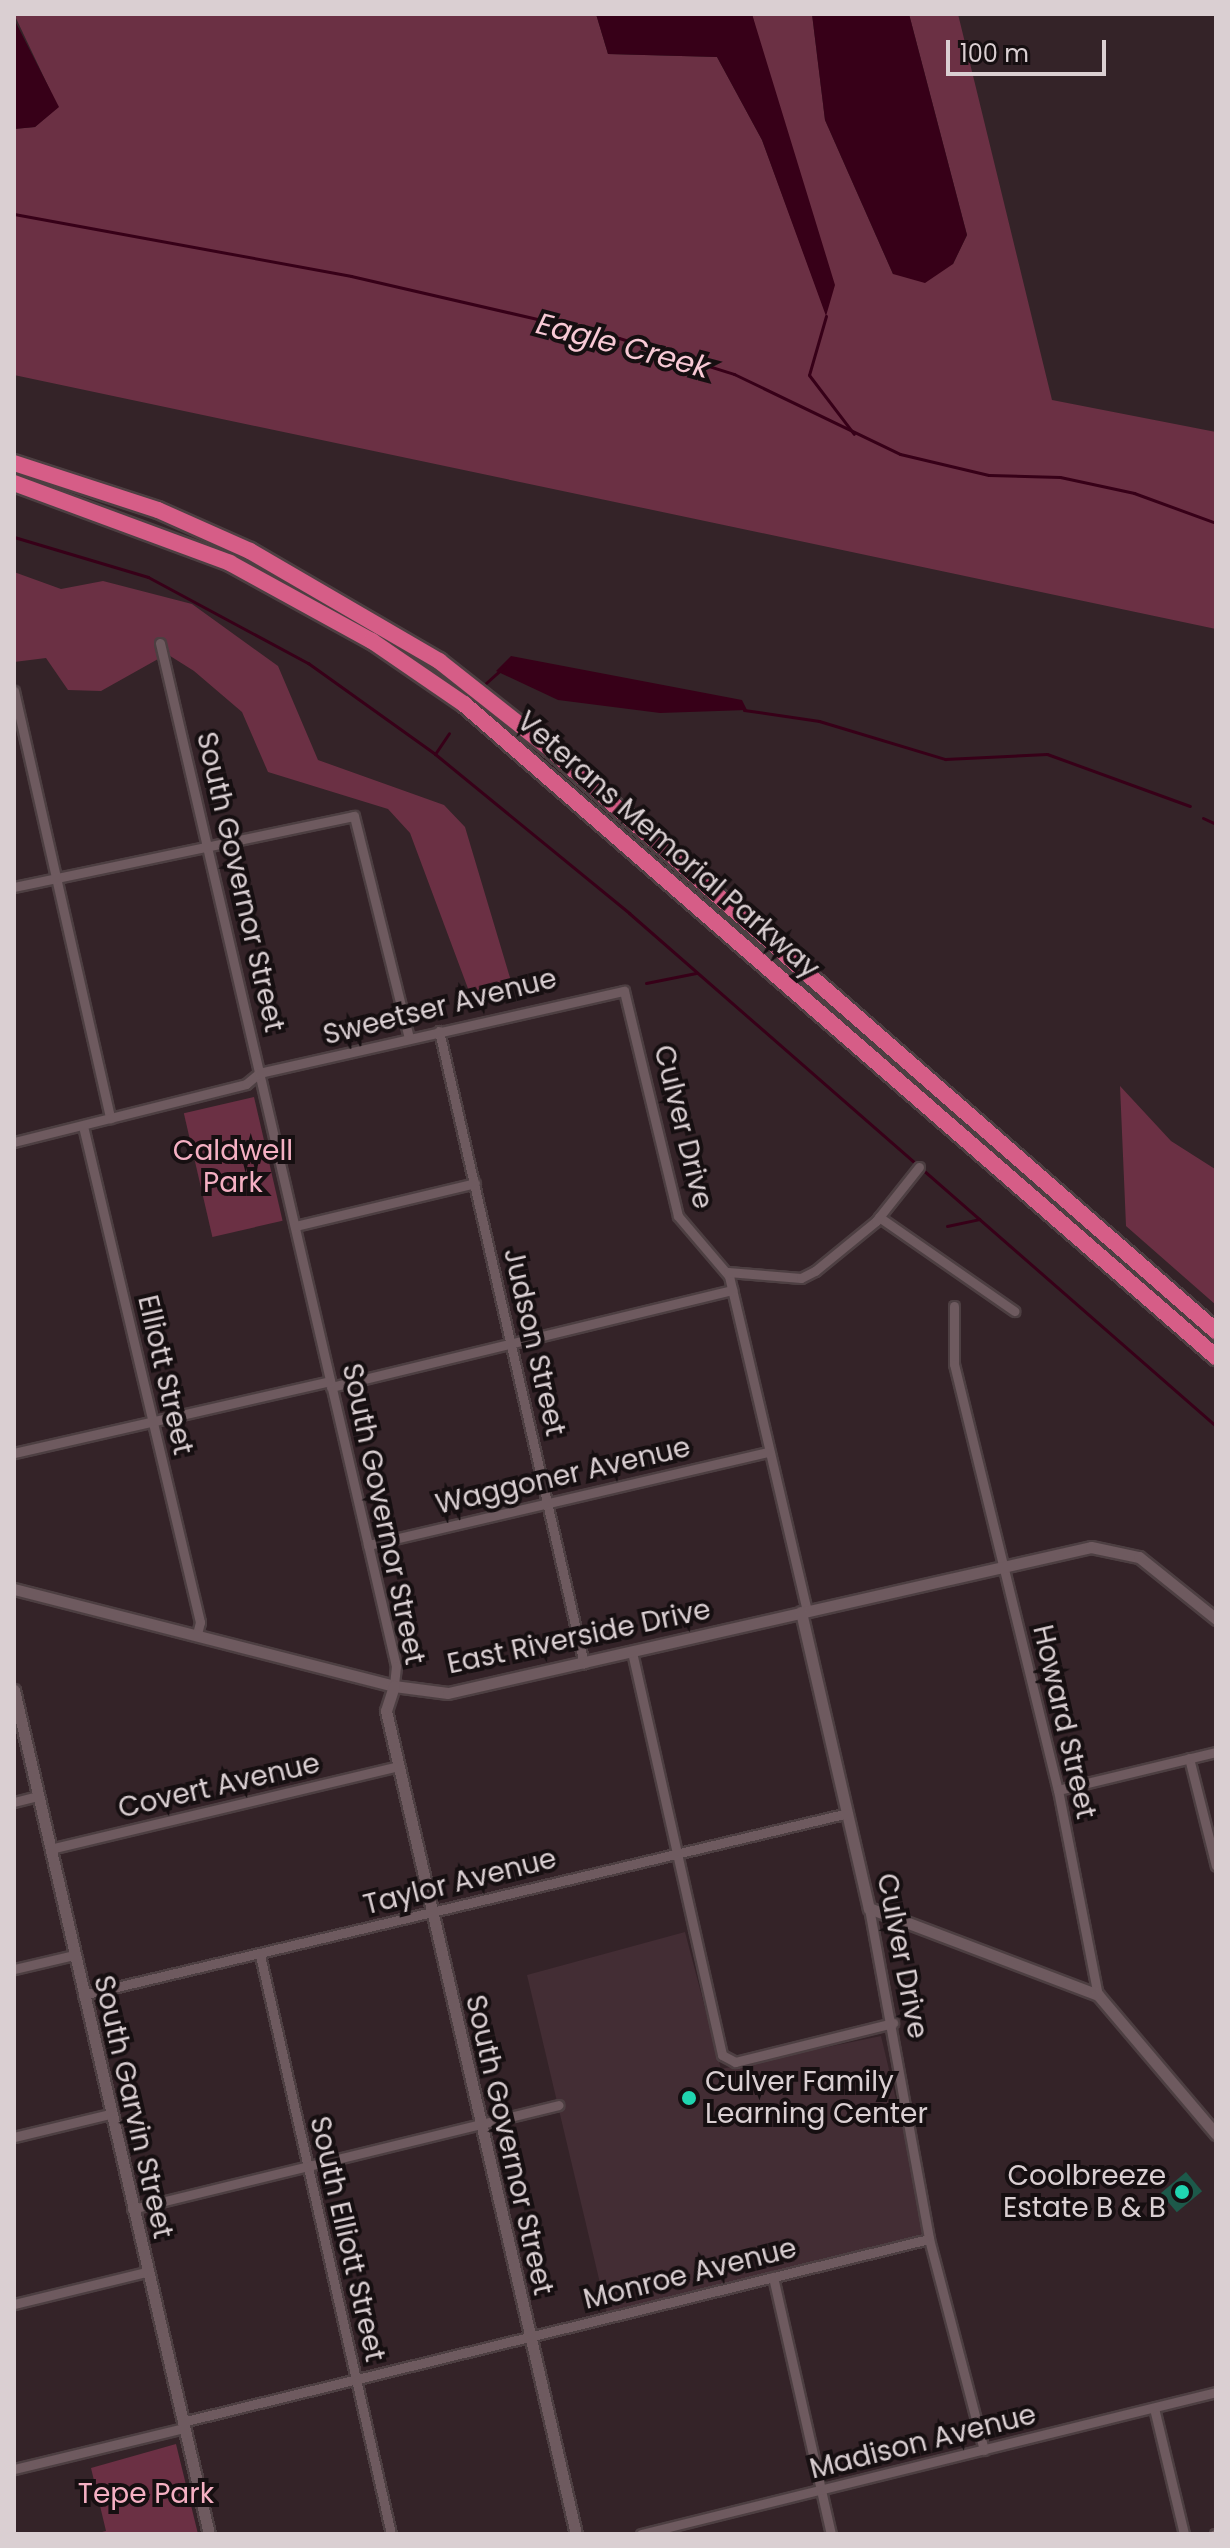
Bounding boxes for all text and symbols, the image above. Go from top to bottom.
scale bar [950,24,1110,74]
text: 100 m [960,37,1029,70]
water label: Eagle Creek [532,306,714,386]
street label: Veterans Memorial Parkway [510,704,826,986]
street label: South Governor Street [189,729,291,1035]
street label: Sweetser Avenue [320,962,560,1052]
street label: Culver Drive [646,1042,720,1212]
park label: Caldwell Park [173,1134,293,1200]
street label: Judson Street [496,1245,572,1439]
street label: Elliott Street [130,1292,200,1458]
street label: South Governor Street [335,1360,431,1668]
street label: Waggoner Avenue [432,1430,694,1522]
street label: East Riverside Drive [444,1593,714,1681]
street label: Howard Street [1025,1622,1103,1822]
street label: Covert Avenue [115,1746,323,1826]
street label: Taylor Avenue [360,1842,560,1922]
street label: Culver Drive [870,1871,934,2041]
street label: South Garvin Street [86,1972,180,2242]
street label: South Governor Street [458,1992,560,2298]
place label: Culver Family Learning Center [705,2065,928,2131]
marker: Culver Family Learning Center [680,2089,698,2107]
street label: South Elliott Street [302,2113,392,2365]
place label: Coolbreeze Estate B & B [1003,2159,1166,2225]
marker: Coolbreeze Estate B & B [1173,2183,1191,2201]
street label: Monroe Avenue [580,2231,800,2317]
street label: Madison Avenue [806,2398,1040,2486]
park label: Tepe Park [78,2477,214,2511]

